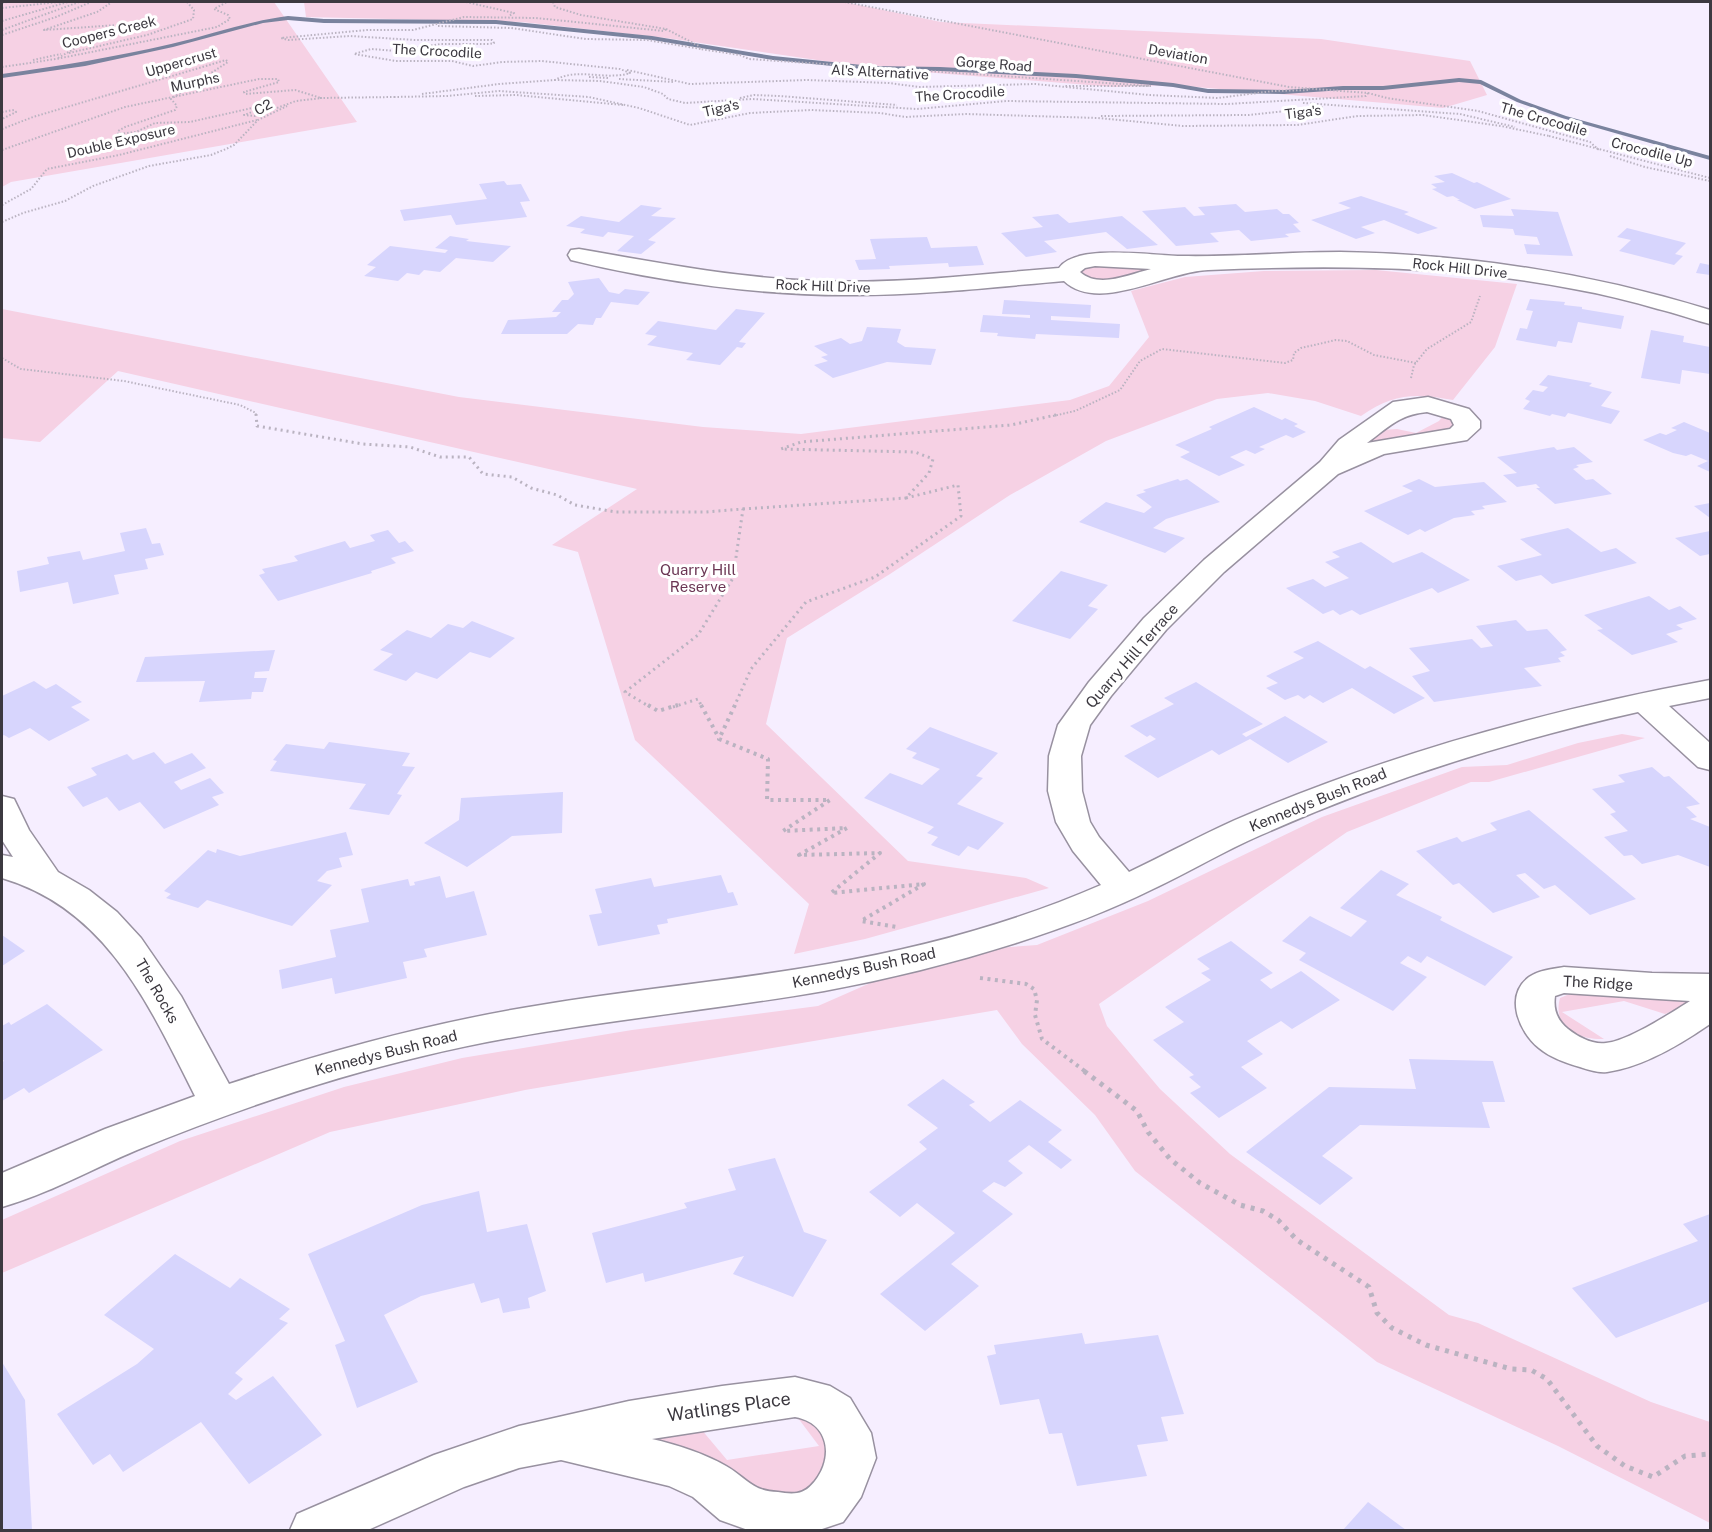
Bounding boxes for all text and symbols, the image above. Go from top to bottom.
street label: Coopers Creek [60,13,158,51]
street label: The Crocodile [392,41,482,61]
street label: Deviation [1147,41,1209,67]
street label: Uppercrust [144,44,218,80]
street label: Gorge Road [955,53,1033,75]
street label: Al's Alternative [831,61,929,83]
street label: Murphs [169,69,221,95]
street label: The Crocodile [915,83,1005,105]
street label: C2 [251,96,275,118]
street label: Tiga's [701,96,741,120]
street label: The Crocodile [1499,99,1589,139]
street label: Tiga's [1284,102,1322,122]
street label: Double Exposure [65,121,177,161]
street label: Crocodile Up [1609,134,1695,170]
street label: Rock Hill Drive [1412,255,1508,281]
street label: Rock Hill Drive [775,276,871,296]
park label: Quarry Hill Reserve [660,561,736,595]
street label: Quarry Hill Terrace [1082,600,1181,711]
street label: Kennedys Bush Road [1247,764,1389,835]
street label: Kennedys Bush Road [791,944,937,991]
street label: The Rocks [132,955,183,1026]
street label: The Ridge [1563,972,1633,993]
street label: Kennedys Bush Road [313,1027,459,1078]
street label: Watlings Place [666,1387,792,1426]

